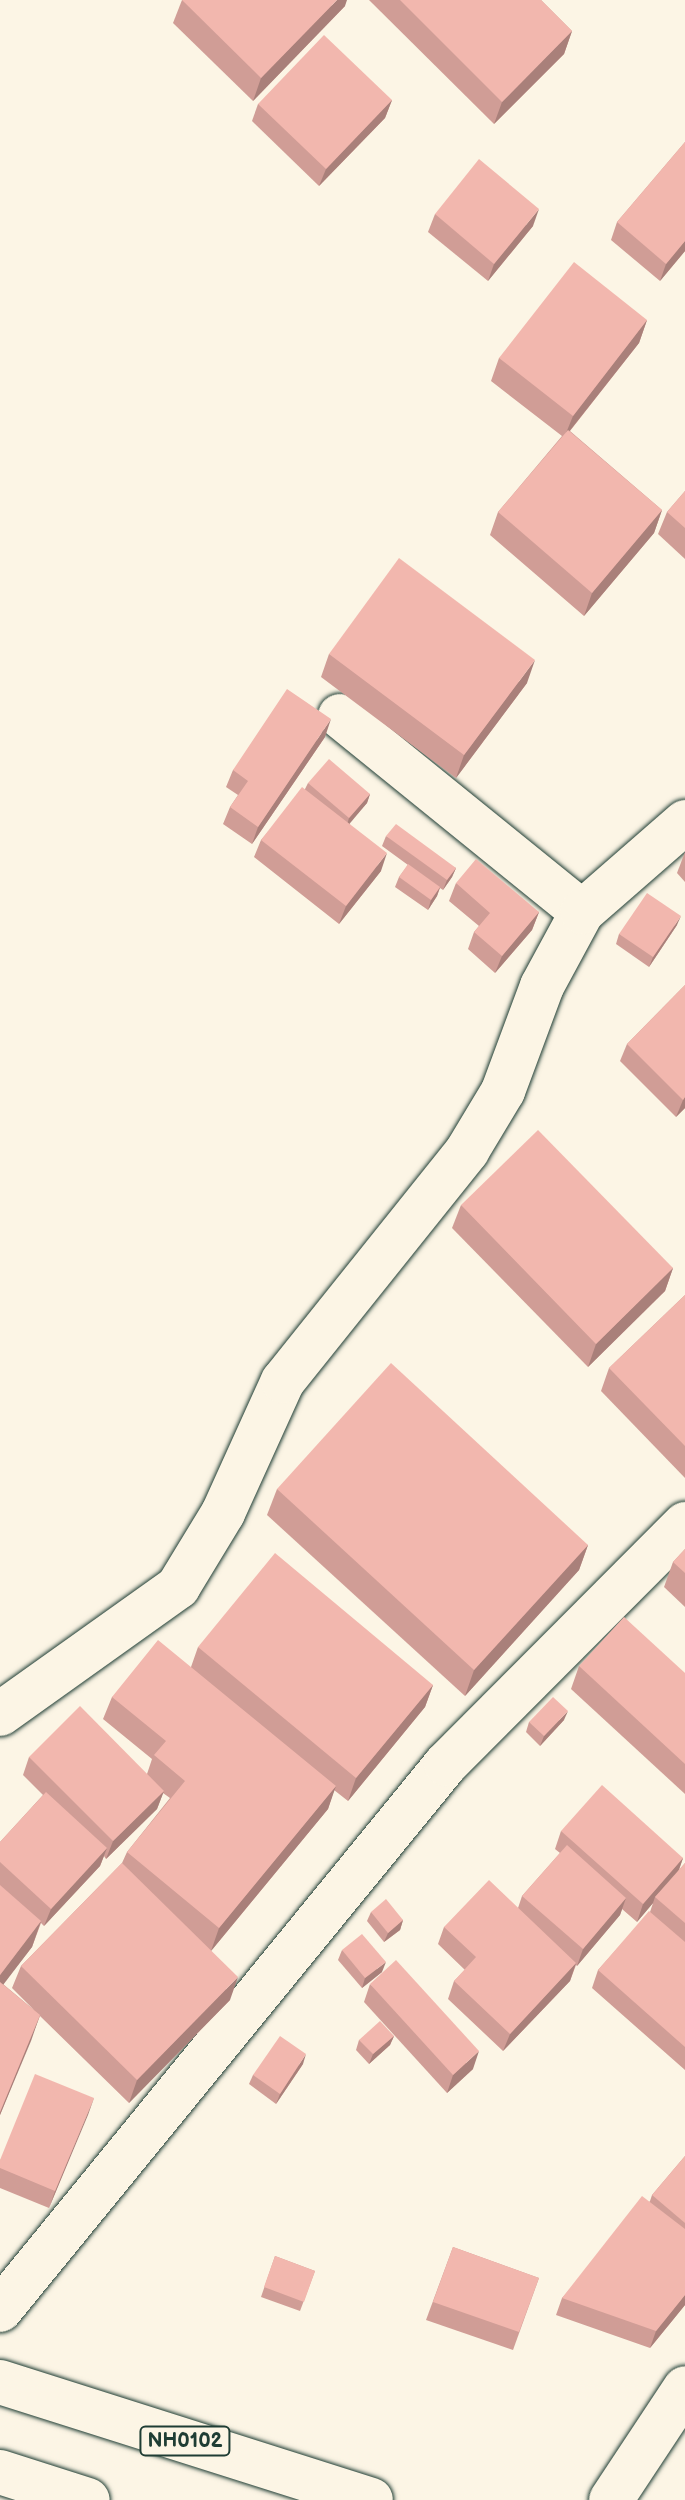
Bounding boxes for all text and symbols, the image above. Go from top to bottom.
road number: NH0102 [139,2425,231,2457]

